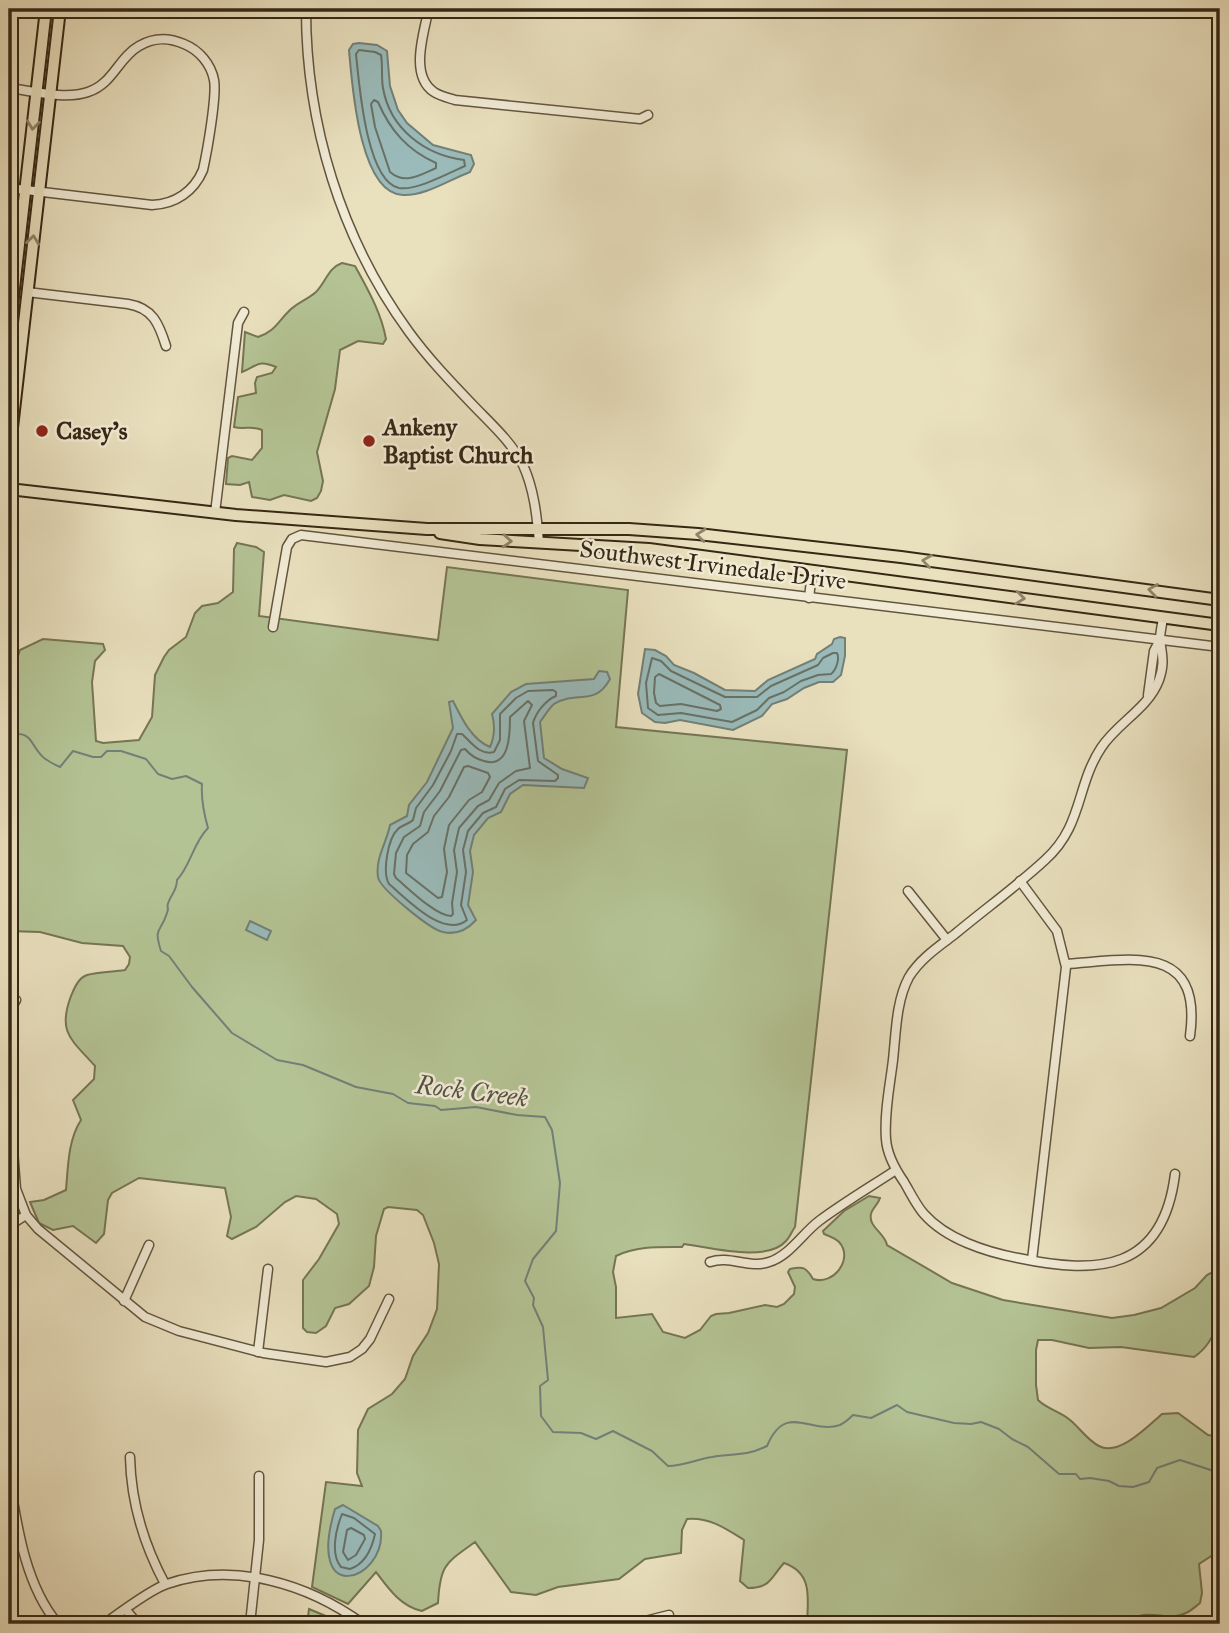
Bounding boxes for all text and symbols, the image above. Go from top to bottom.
one-way arrow [26,120,41,131]
one-way arrow [26,235,41,246]
place label: Ankeny Baptist Church [381,412,534,470]
place label: Casey's [56,416,128,446]
marker: Casey's [34,423,50,439]
marker: Ankeny Baptist Church [361,433,377,449]
one-way arrow [695,528,706,543]
one-way arrow [502,533,513,548]
street label: Southwest Irvinedale Drive [578,534,848,596]
one-way arrow [921,553,933,568]
one-way arrow [1147,583,1159,598]
one-way arrow [1015,591,1026,606]
water label: Rock Creek [413,1068,530,1114]

